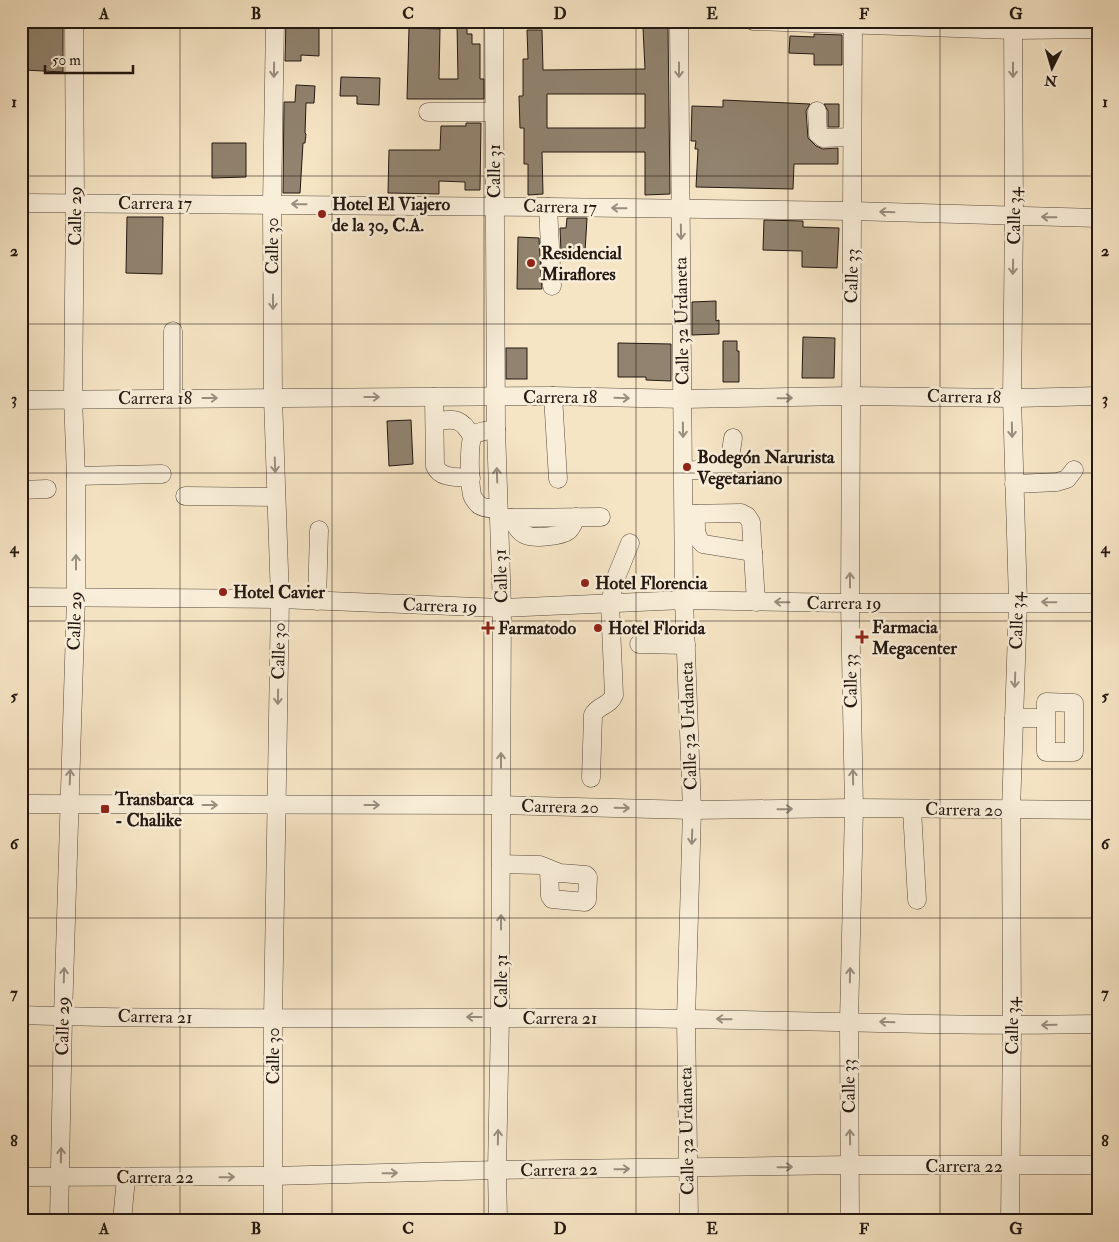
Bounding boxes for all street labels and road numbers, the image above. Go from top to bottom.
street label: Calle 31 [483,144,506,198]
street label: Calle 29 [64,186,87,246]
street label: Calle 34 [1003,186,1026,245]
street label: Carrera 17 [118,192,192,215]
street label: Carrera 17 [523,195,597,219]
street label: Calle 30 [261,217,284,275]
street label: Calle 33 [840,248,864,304]
street label: Calle 32 Urdaneta [669,256,695,385]
street label: Carrera 18 [927,385,1001,409]
street label: Carrera 18 [523,386,597,409]
street label: Carrera 18 [118,387,192,410]
street label: Calle 31 [489,548,513,604]
street label: Calle 29 [62,591,88,651]
street label: Calle 34 [1005,591,1029,650]
street label: Carrera 19 [807,592,881,615]
street label: Carrera 19 [402,593,478,619]
street label: Calle 30 [267,622,291,680]
street label: Calle 33 [839,653,863,709]
street label: Calle 32 Urdaneta [675,661,703,791]
street label: Carrera 20 [521,795,599,819]
street label: Carrera 20 [925,798,1003,822]
street label: Calle 31 [490,954,513,1008]
street label: Calle 29 [51,996,75,1056]
street label: Calle 34 [1001,996,1024,1055]
street label: Carrera 21 [117,1005,193,1029]
street label: Carrera 21 [523,1007,597,1030]
street label: Calle 30 [262,1027,285,1085]
street label: Calle 33 [837,1058,861,1114]
street label: Calle 32 Urdaneta [674,1066,700,1195]
street label: Carrera 22 [925,1155,1003,1178]
street label: Carrera 22 [520,1158,598,1182]
street label: Carrera 22 [116,1166,194,1189]

